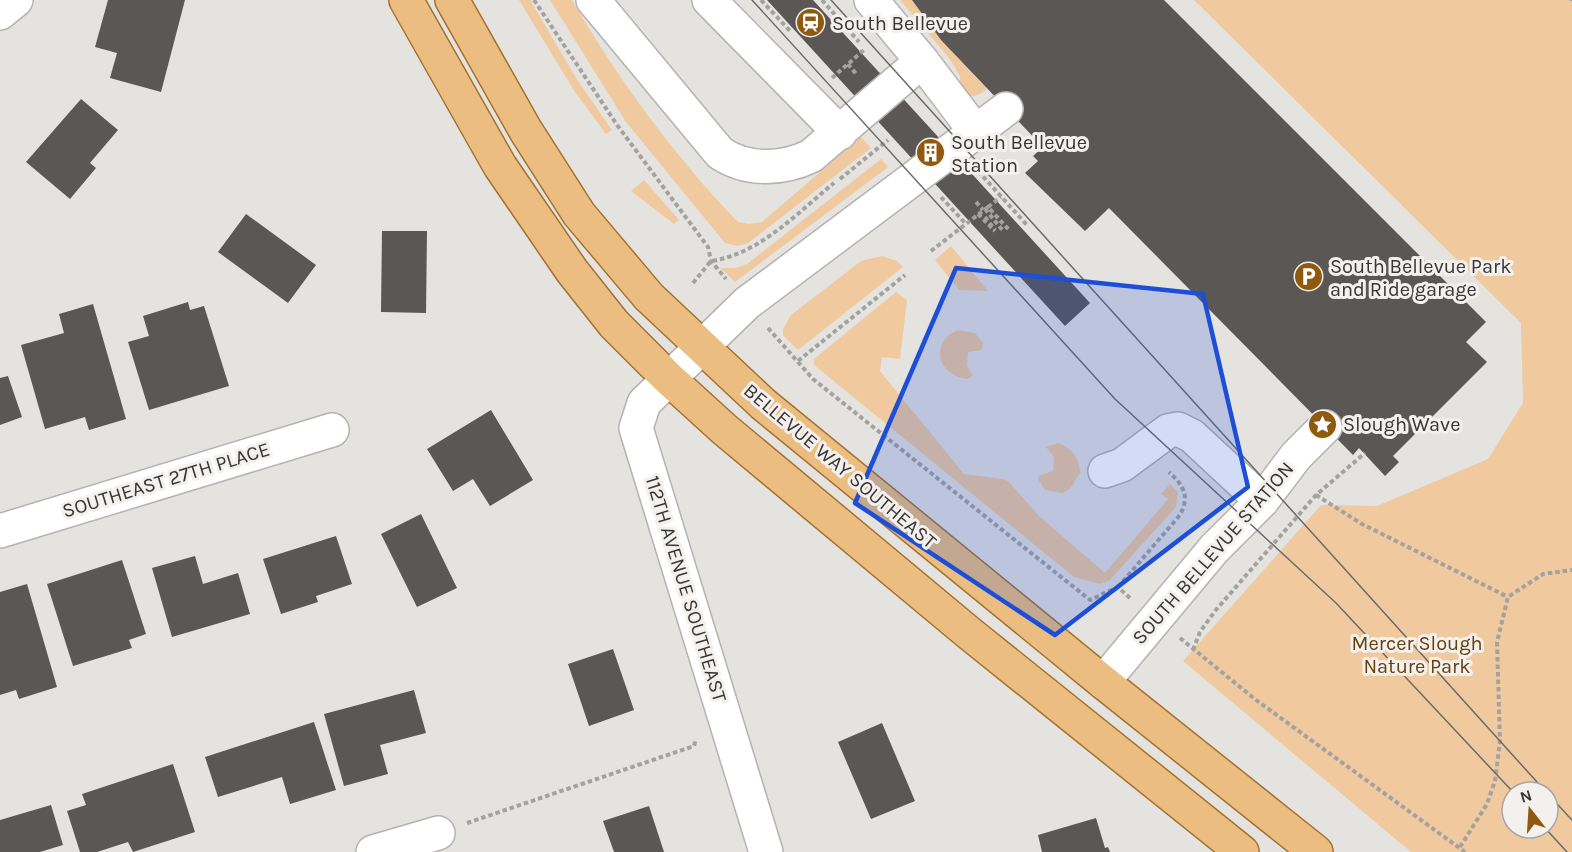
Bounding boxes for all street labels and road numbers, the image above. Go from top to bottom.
street label: BELLEVUE WAY SOUTHEAST [739,379,941,553]
street label: SOUTHEAST 27TH PLACE [60,437,272,523]
street label: SOUTH BELLEVUE STATION [1127,457,1299,649]
street label: 112TH AVENUE SOUTHEAST [641,473,731,705]

